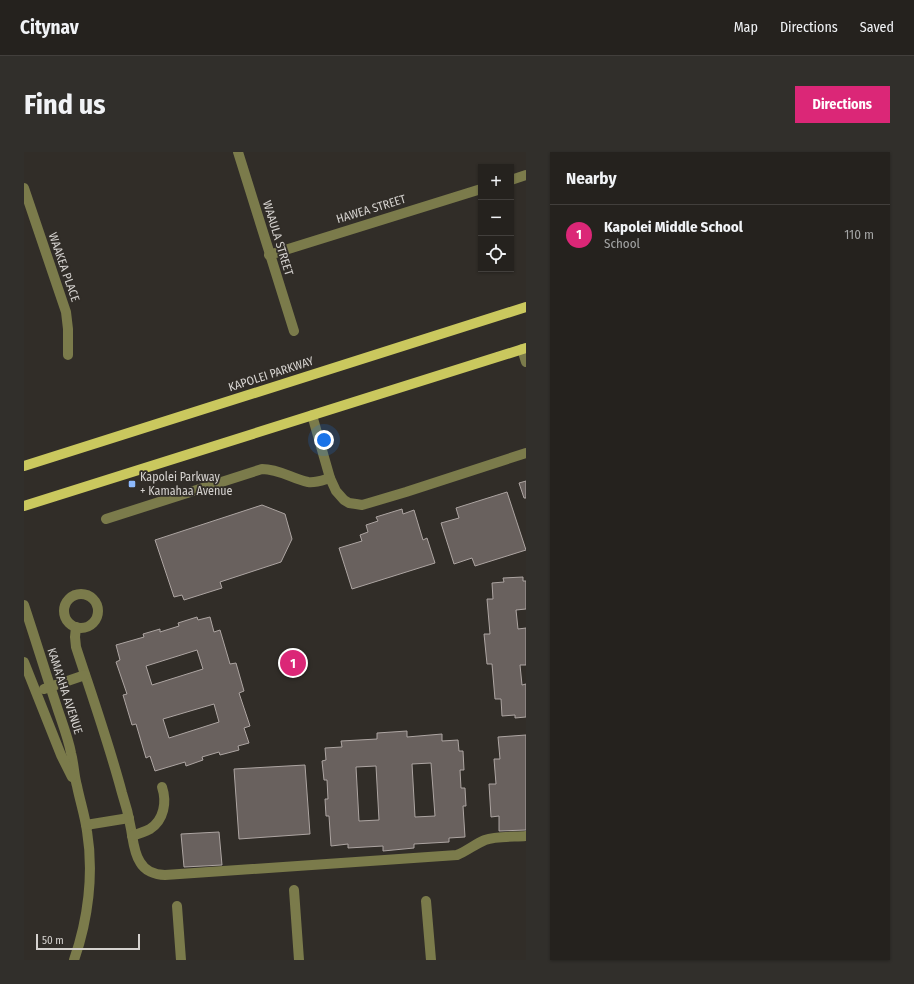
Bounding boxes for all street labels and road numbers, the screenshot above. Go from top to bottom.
street label: HAWEA STREET [335,192,408,226]
street label: WAAULA STREET [260,199,296,278]
street label: WAAKEA PLACE [46,231,82,304]
street label: KAPOLEI PARKWAY [227,354,315,394]
street label: KAMA'AHA AVENUE [44,646,86,736]

